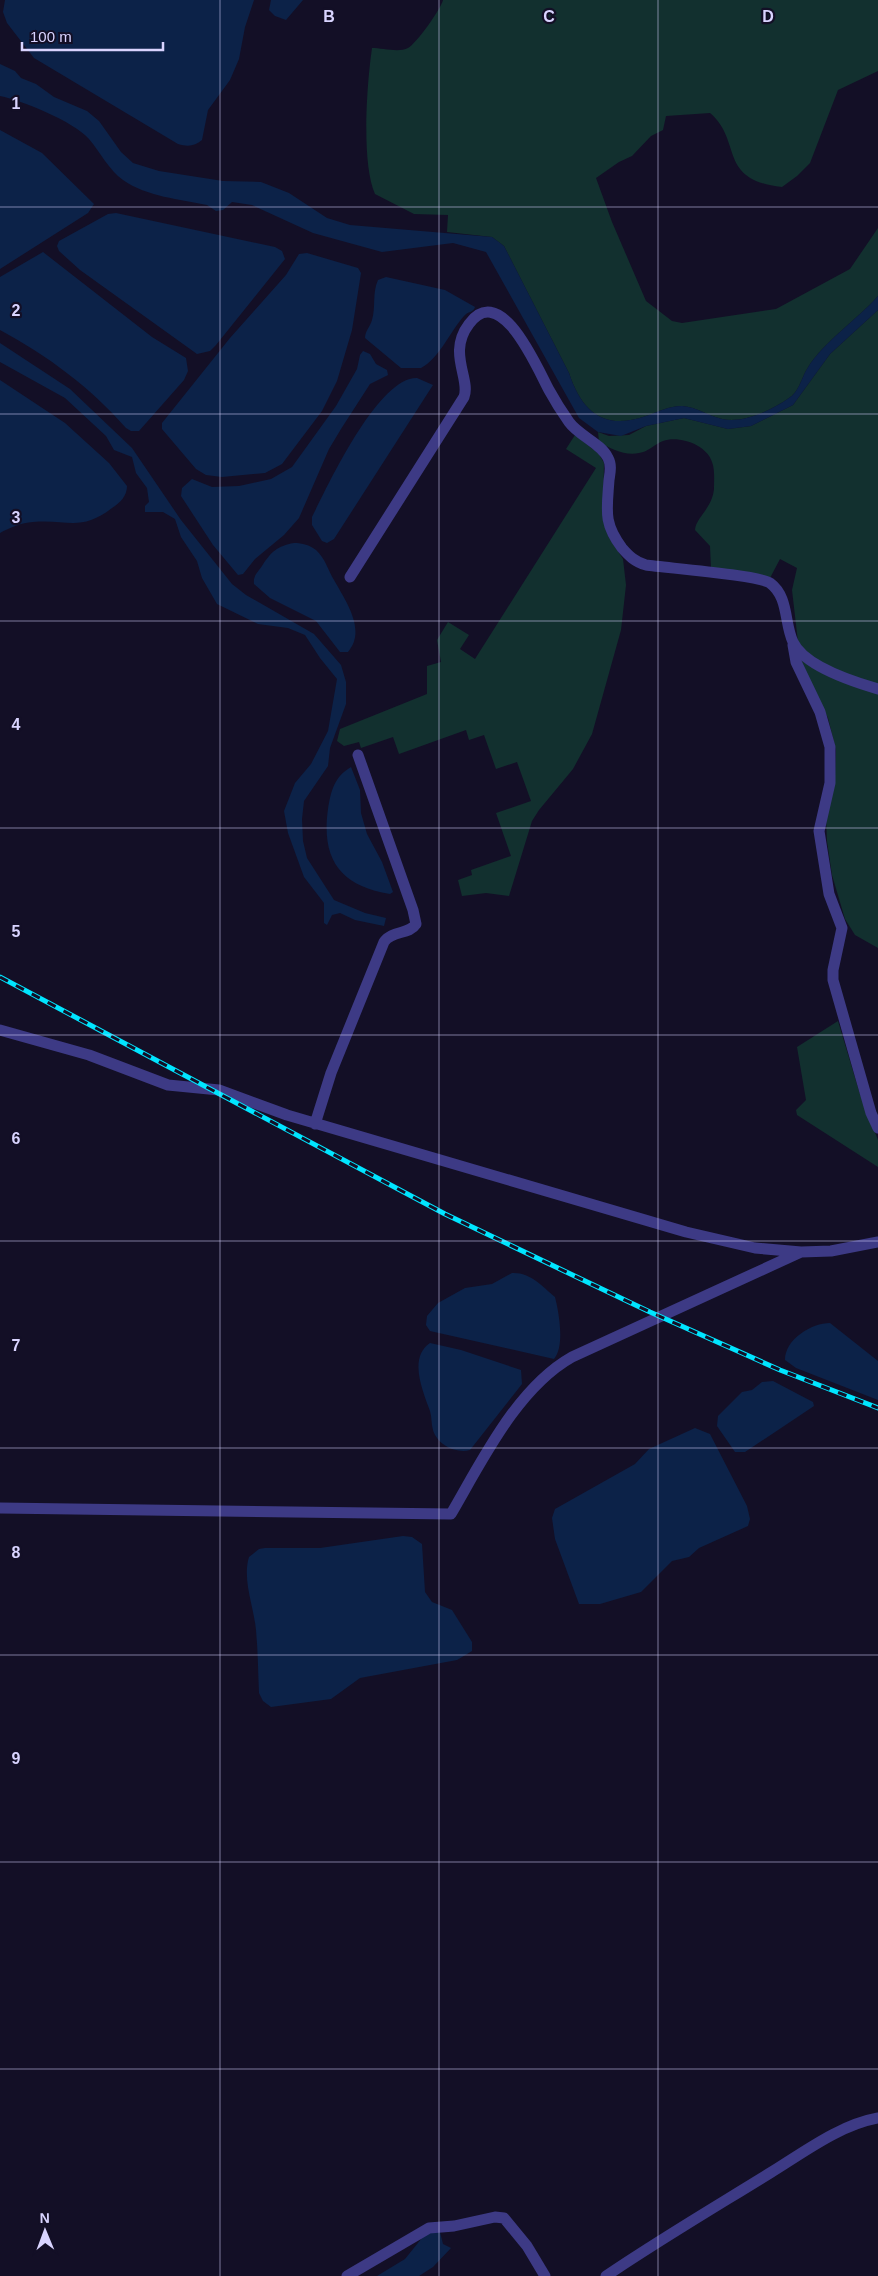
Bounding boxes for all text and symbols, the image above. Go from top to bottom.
text: B [323,8,335,25]
text: C [543,8,555,25]
text: D [762,8,774,25]
scale bar [22,20,164,52]
text: 100 m [30,28,72,45]
text: 1 [12,95,21,112]
text: 2 [12,302,21,319]
text: 3 [12,509,21,526]
text: 4 [12,716,21,733]
text: 5 [12,923,21,940]
text: 6 [12,1130,21,1147]
text: 7 [12,1337,21,1354]
text: 8 [12,1544,21,1561]
text: 9 [12,1750,21,1767]
north arrow [20,2206,70,2256]
text: N [40,2210,50,2226]

